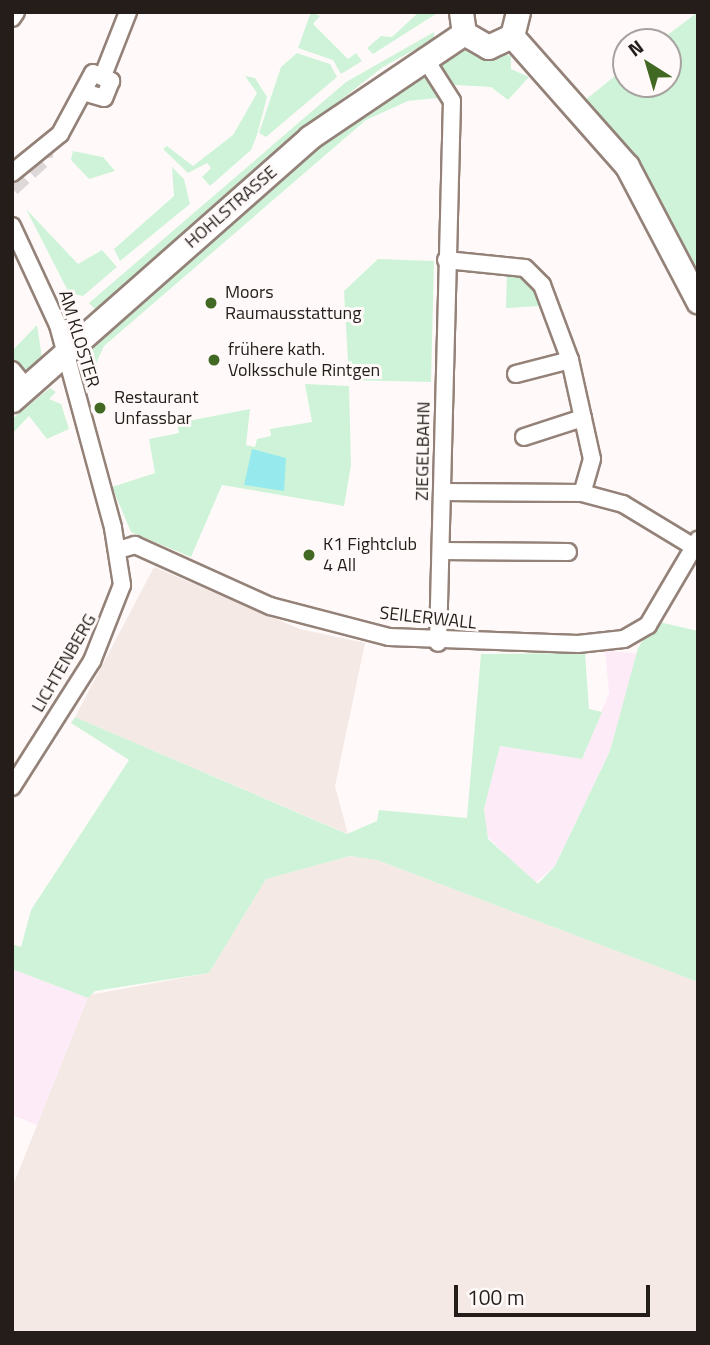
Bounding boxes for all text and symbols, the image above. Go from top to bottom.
north arrow [612,28,682,98]
text: N [621,32,649,63]
street label: HOHLSTRASSE [180,161,282,253]
place label: Moors Raumausstattung [225,282,361,324]
street label: AM KLOSTER [54,288,104,390]
marker: Moors Raumausstattung [203,295,219,311]
place label: frühere kath. Volksschule Rintgen [228,339,380,382]
marker: frühere kath. Volksschule Rintgen [206,352,222,368]
place label: Restaurant Unfassbar [114,387,198,430]
marker: Restaurant Unfassbar [92,400,108,416]
street label: ZIEGELBAHN [411,401,435,501]
place label: K1 Fightclub 4 All [323,534,417,576]
marker: K1 Fightclub 4 All [301,547,317,563]
street label: SEILERWALL [378,602,478,634]
street label: LICHTENBERG [27,610,101,716]
scale bar [458,1272,654,1316]
text: 100 m [467,1281,524,1313]

